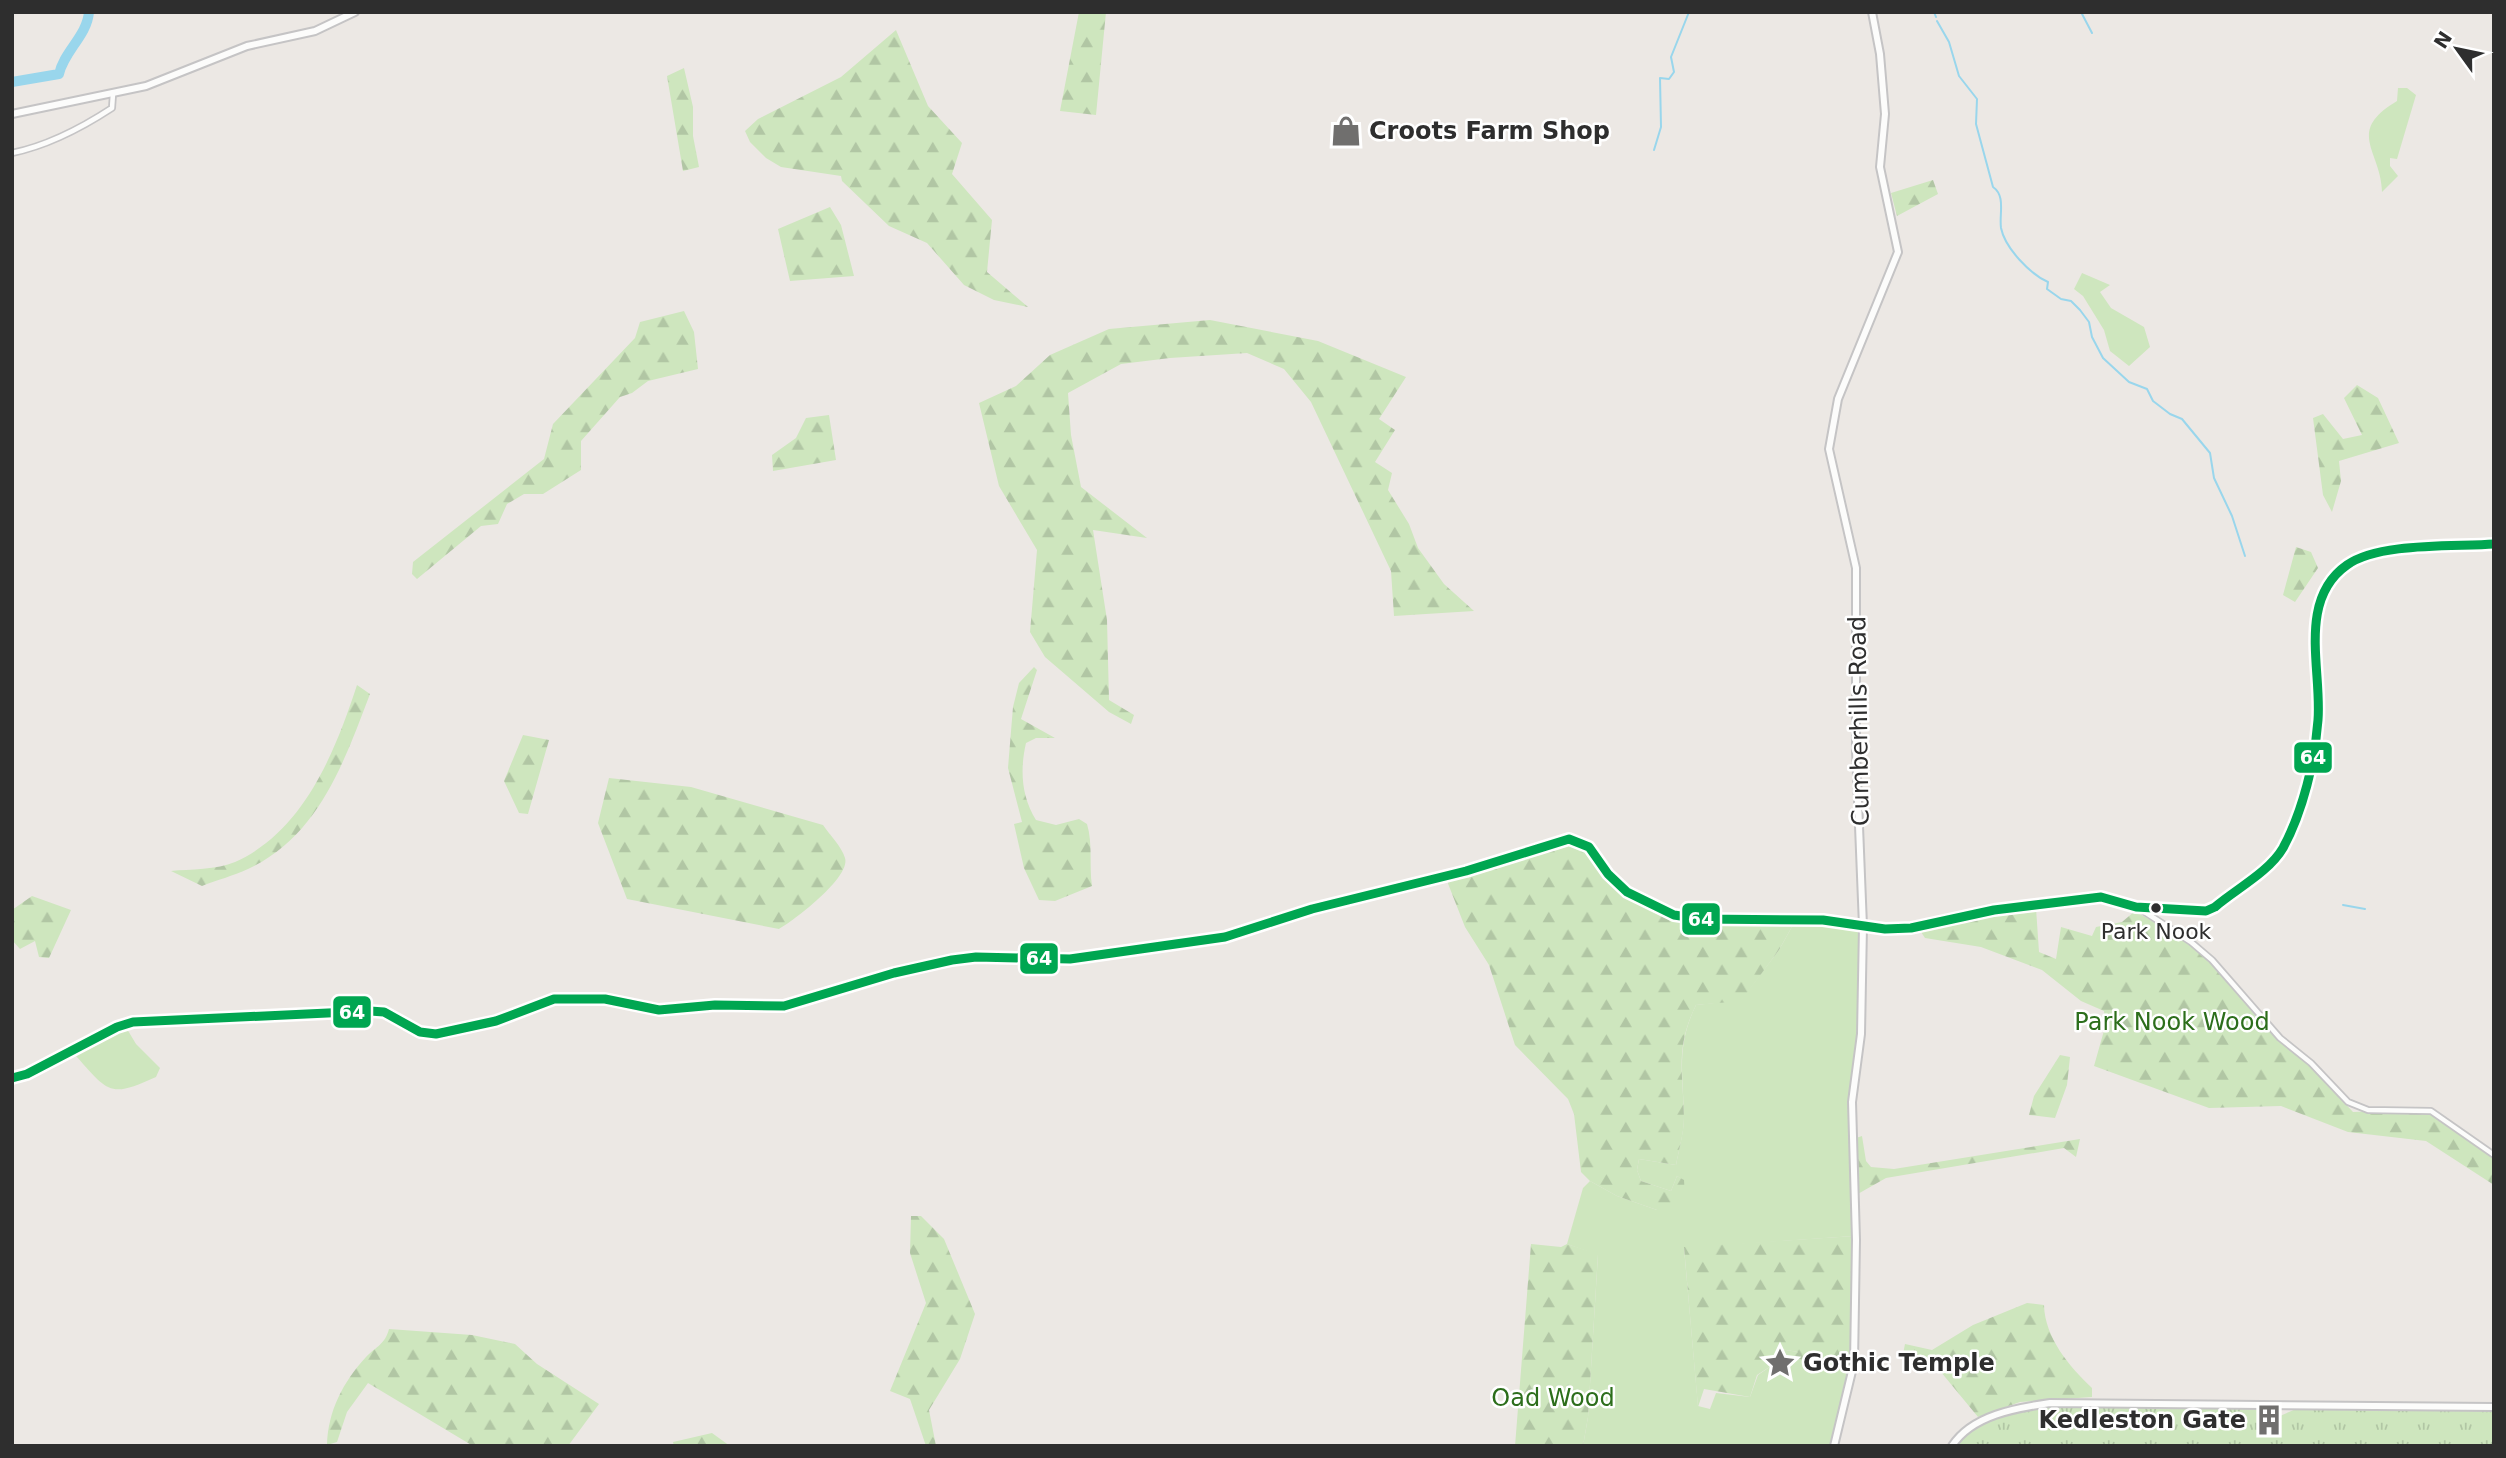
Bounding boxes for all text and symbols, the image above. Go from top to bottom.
north arrow [2422,14,2492,84]
text: N [2429,27,2456,52]
shop icon: Croots Farm Shop [1329,114,1363,148]
place label: Croots Farm Shop [1369,117,1610,145]
street label: Cumberhills Road [1843,616,1875,826]
line badge: 64 [2293,741,2333,774]
text: 64 [2300,746,2326,768]
marker: Park Nook [2149,901,2163,915]
line badge: 64 [1681,902,1721,936]
text: 64 [1688,908,1714,930]
place label: Park Nook [2101,919,2212,944]
line badge: 64 [1019,942,1059,975]
text: 64 [1026,947,1052,969]
line badge: 64 [332,995,372,1029]
text: 64 [339,1001,365,1023]
park label: Park Nook Wood [2074,1008,2270,1036]
place icon: Gothic Temple [1763,1346,1797,1380]
place label: Gothic Temple [1803,1349,1995,1377]
park label: Oad Wood [1491,1384,1615,1412]
building icon: Kedleston Gate [2252,1403,2286,1437]
place label: Kedleston Gate [2039,1406,2246,1434]

